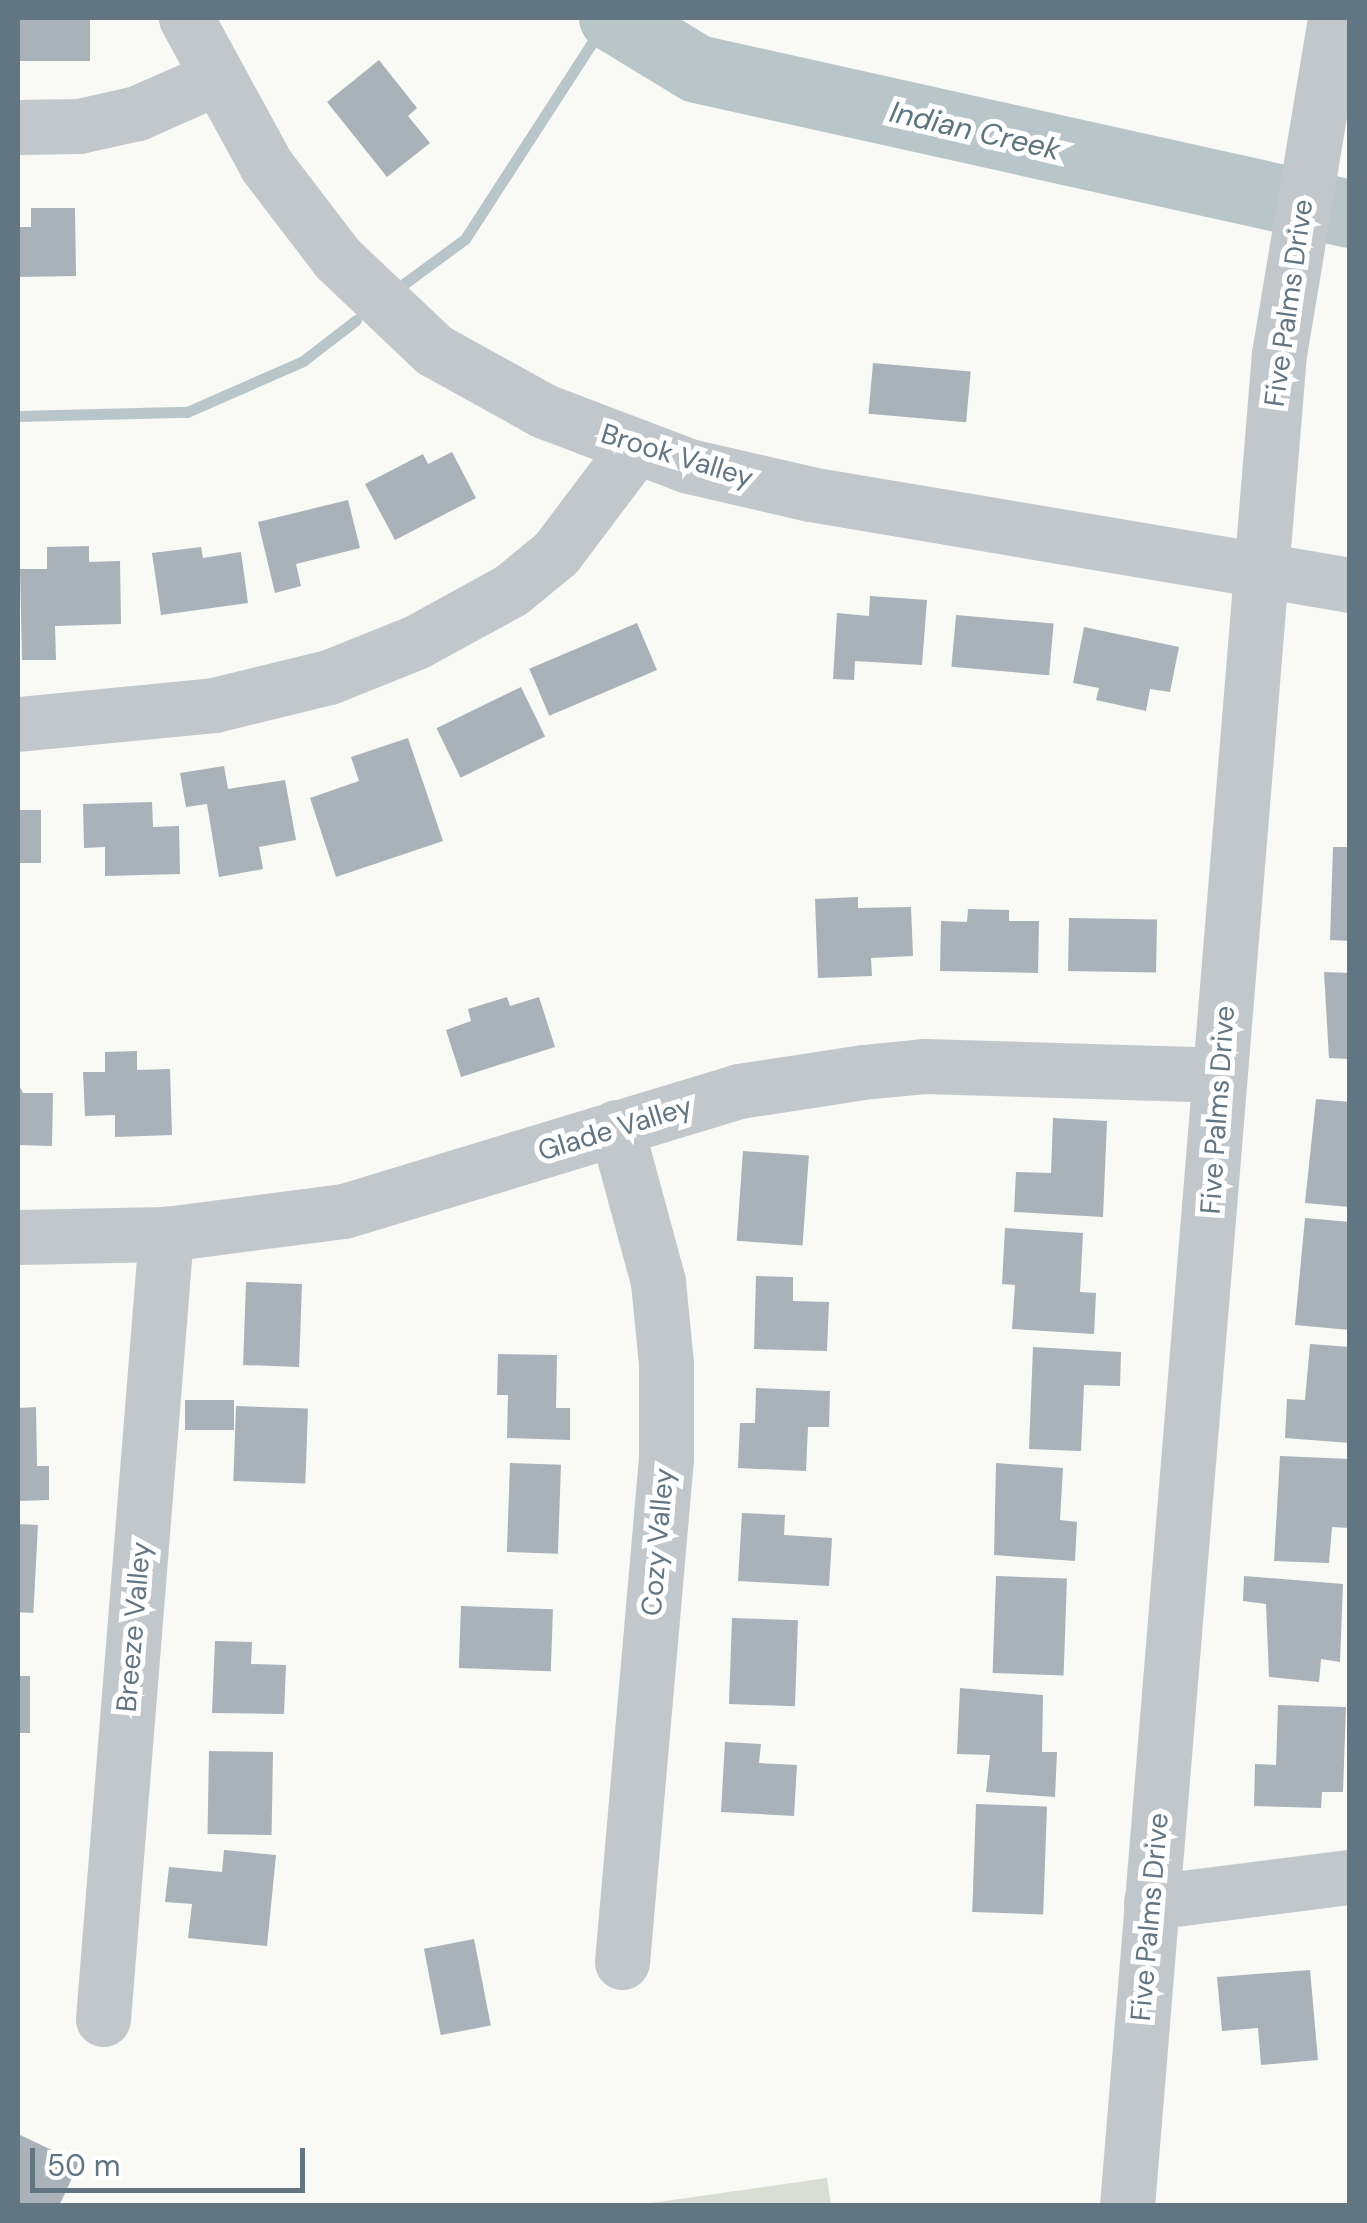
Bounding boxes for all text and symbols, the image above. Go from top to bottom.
water label: Indian Creek [886,94,1064,168]
street label: Five Palms Drive [1258,197,1320,409]
street label: Brook Valley [597,417,757,495]
street label: Five Palms Drive [1194,1005,1242,1215]
street label: Glade Valley [534,1090,696,1168]
street label: Cozy Valley [635,1467,681,1617]
street label: Breeze Valley [110,1541,158,1713]
street label: Five Palms Drive [1124,1811,1176,2023]
scale bar [35,2128,310,2190]
text: 50 m [47,2146,121,2185]

